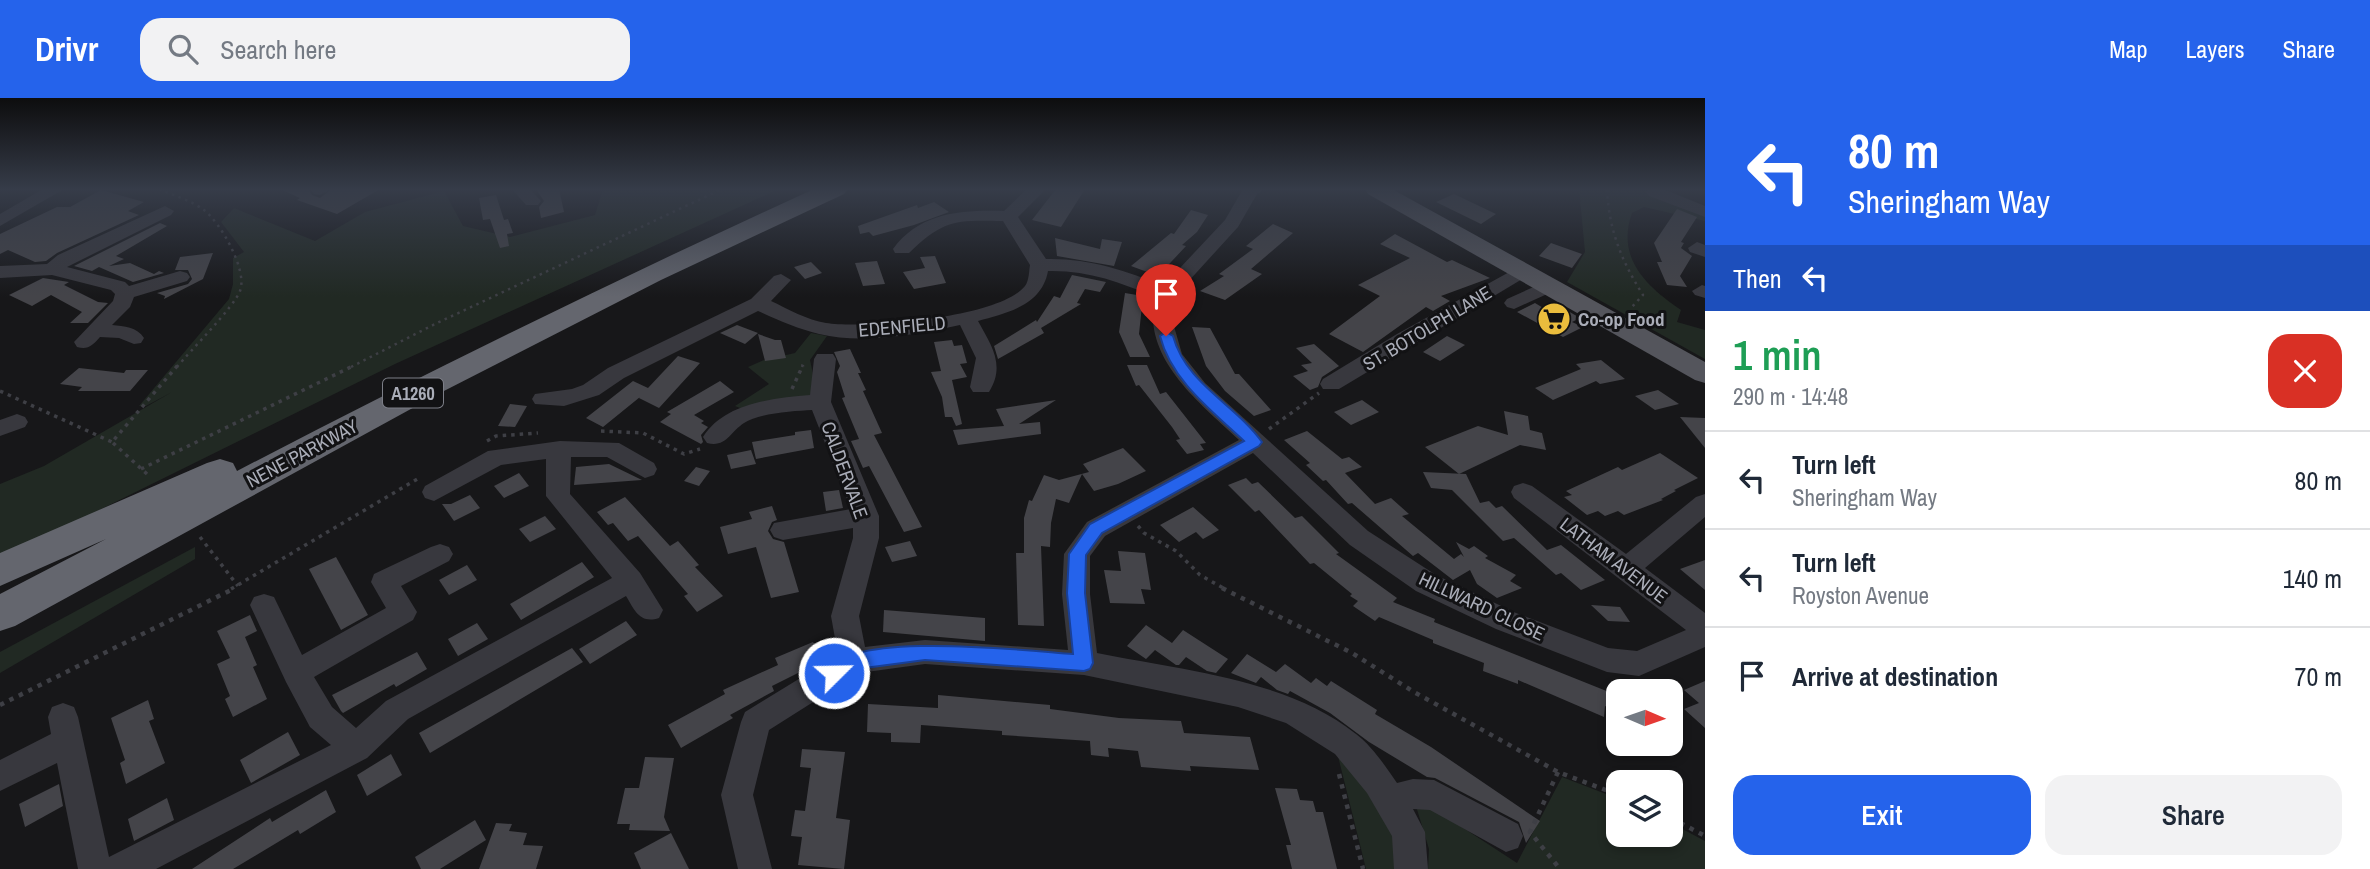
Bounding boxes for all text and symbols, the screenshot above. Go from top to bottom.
search box [140,18,630,81]
text: Drivr [35,27,98,71]
icon: search [164,30,202,68]
text: Search here [220,32,336,67]
text: Map [2109,33,2147,65]
text: Layers [2185,33,2244,65]
text: Share [2282,33,2335,65]
text: 80 m [1848,117,1940,183]
icon: left [1733,126,1824,217]
text: Sheringham Way [1848,180,2050,223]
icon: left [1796,259,1834,297]
text: Then [1733,261,1782,296]
pin [1136,264,1196,336]
icon: arrive [1147,275,1185,313]
street label: ST. BOTOLPH LANE [1358,279,1496,377]
supermarket icon: Co-op Food [1535,300,1573,338]
place label: Co-op Food [1578,306,1665,332]
street label: EDENFIELD [857,309,947,343]
text: 1 min [1733,327,1822,383]
button: close [2268,334,2342,408]
road number: A1260 [383,379,443,408]
text: 290 m · 14:48 [1733,381,1848,412]
street label: NENE PARKWAY [242,412,363,493]
street label: CALDERVALE [815,418,875,522]
text: Turn left [1792,447,1876,482]
icon: left [1733,461,1771,499]
text: 80 m [2295,463,2342,498]
text: Sheringham Way [1792,482,1937,513]
street label: LATHAM AVENUE [1555,511,1673,609]
text: Turn left [1792,545,1876,580]
icon: left [1733,559,1771,597]
text: 140 m [2283,561,2342,596]
street label: HILLWARD CLOSE [1415,565,1549,647]
text: Royston Avenue [1792,580,1929,611]
position arrow [797,636,871,710]
icon: arrive [1733,657,1771,695]
text: Arrive at destination [1792,659,1998,694]
text: 70 m [2295,659,2342,694]
north arrow [1606,679,1684,756]
map controls [1606,679,1683,847]
button: layers [1606,770,1683,847]
button: Exit [1733,775,2031,855]
button: Share [2045,775,2342,855]

